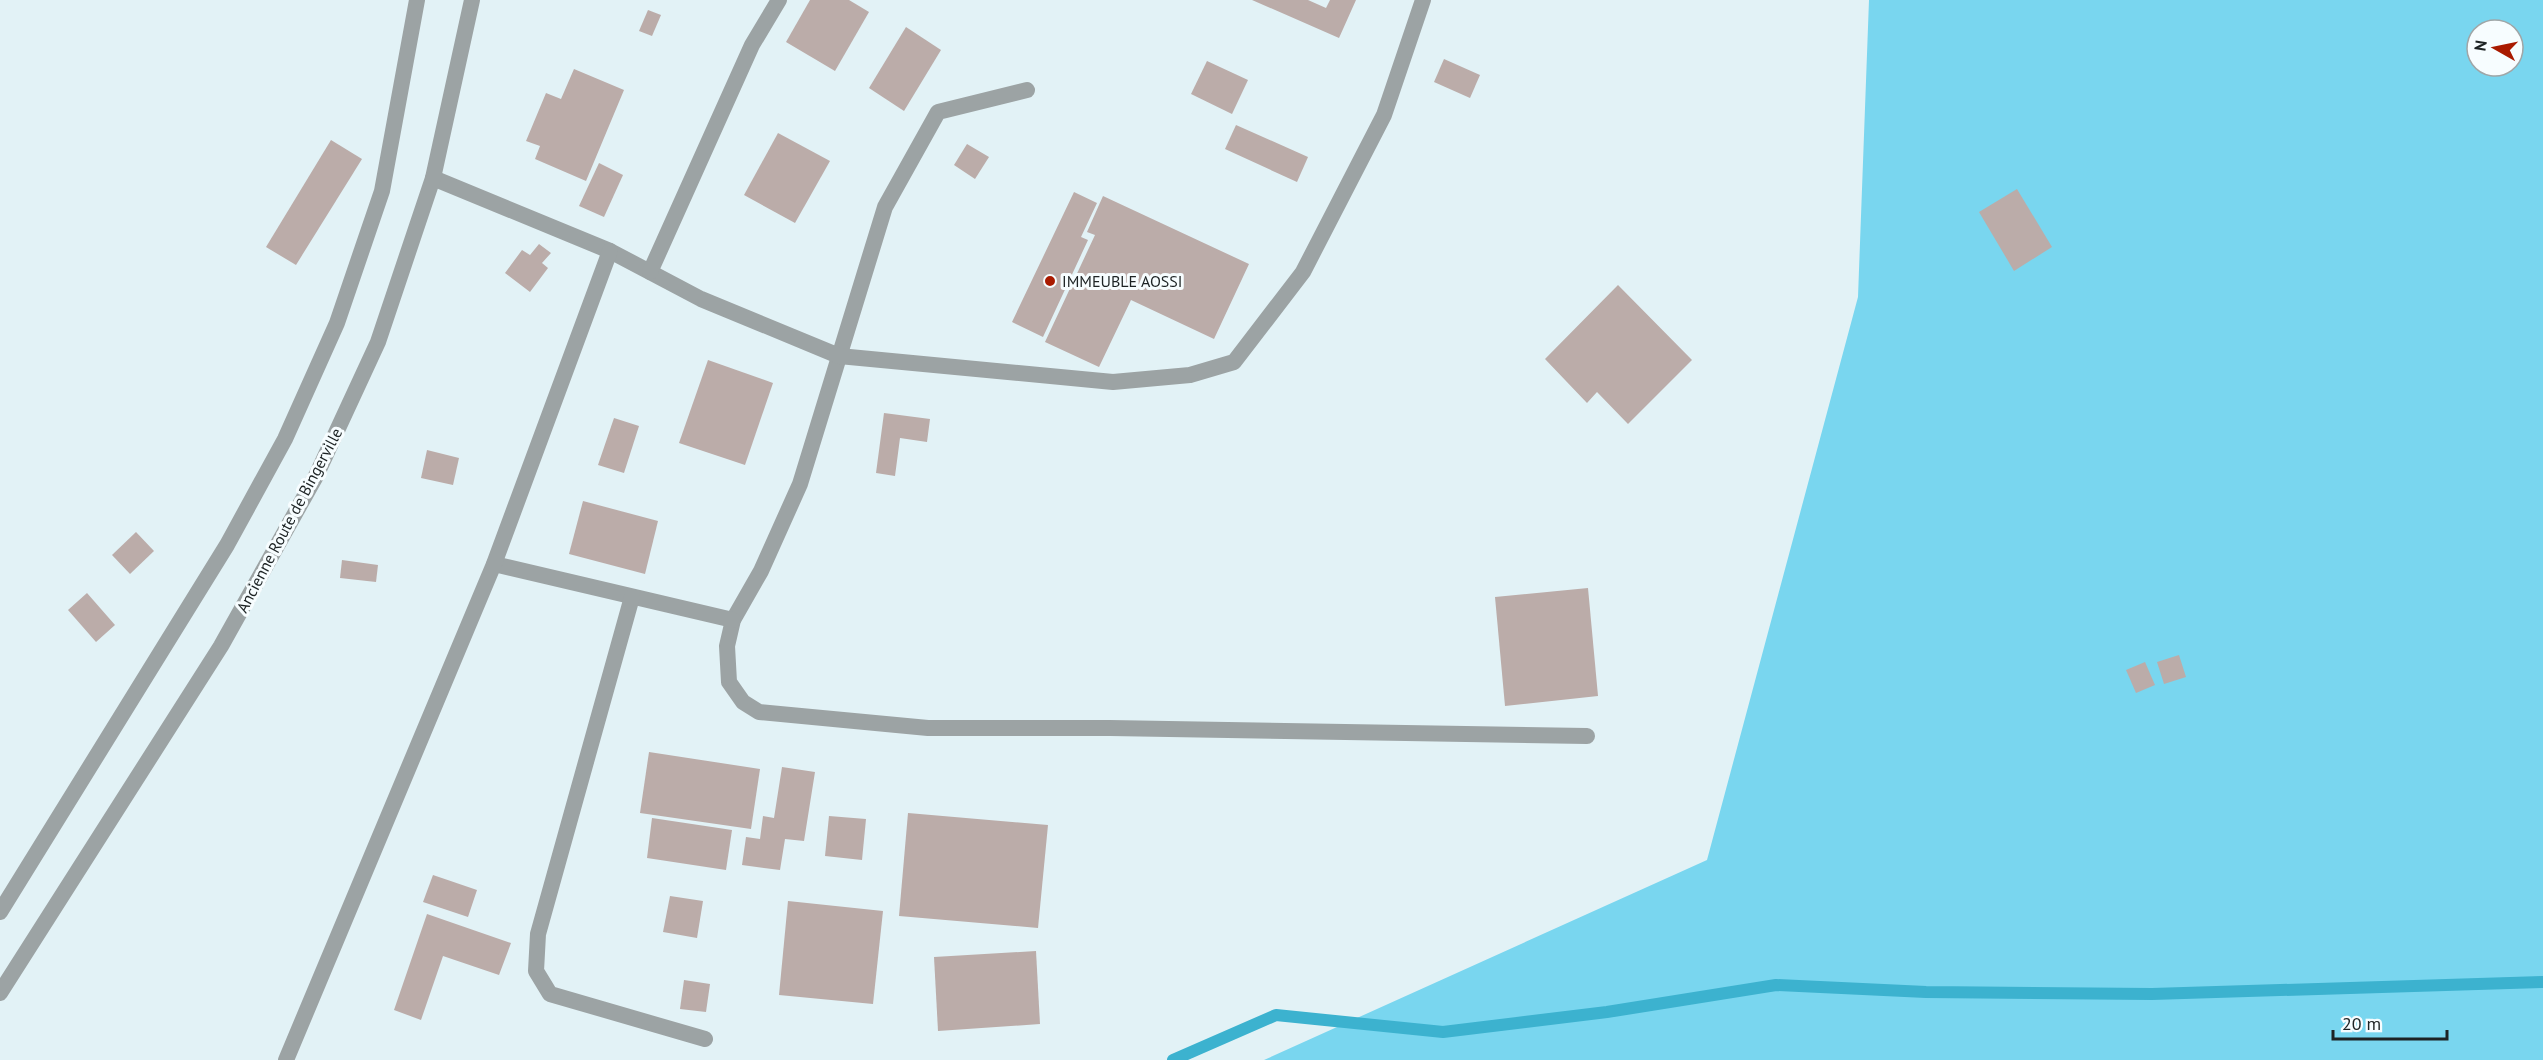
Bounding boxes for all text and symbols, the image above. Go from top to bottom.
north arrow [2465,18,2525,78]
text: N [2469,39,2491,52]
place label: IMMEUBLE AOSSI [1062,271,1182,291]
marker: IMMEUBLE AOSSI [1043,274,1057,288]
street label: Ancienne Route de Bingerville [232,424,346,616]
scale bar [2333,1003,2447,1041]
text: 20 m [2342,1012,2381,1035]

